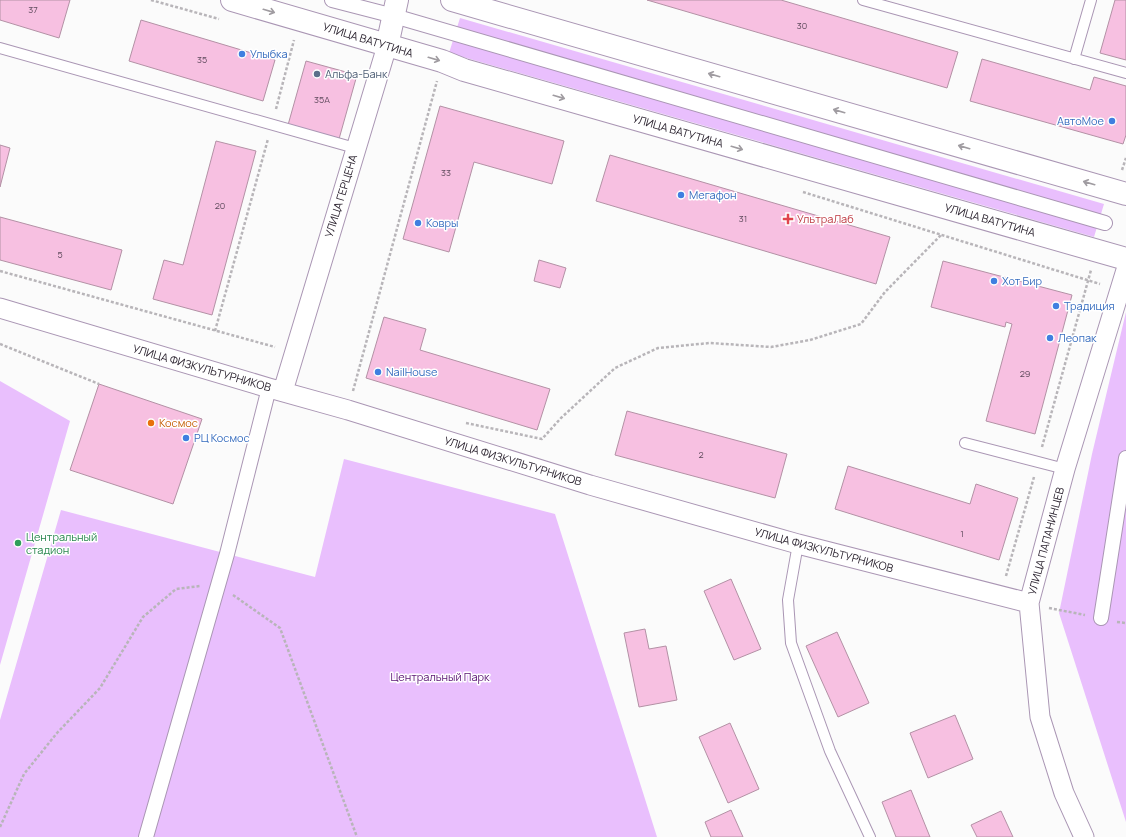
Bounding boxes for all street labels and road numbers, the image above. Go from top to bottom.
street label: УЛИЦА ВАТУТИНА [321,19,415,60]
street label: УЛИЦА ВАТУТИНА [631,110,725,151]
street label: УЛИЦА ГЕРЦЕНА [321,153,360,239]
street label: УЛИЦА ВАТУТИНА [943,199,1037,240]
street label: УЛИЦА ФИЗКУЛЬТУРНИКОВ [131,341,273,395]
street label: УЛИЦА ФИЗКУЛЬТУРНИКОВ [443,432,584,489]
street label: УЛИЦА ПАПАНИНЦЕВ [1024,485,1067,596]
street label: УЛИЦА ФИЗКУЛЬТУРНИКОВ [753,524,895,575]

